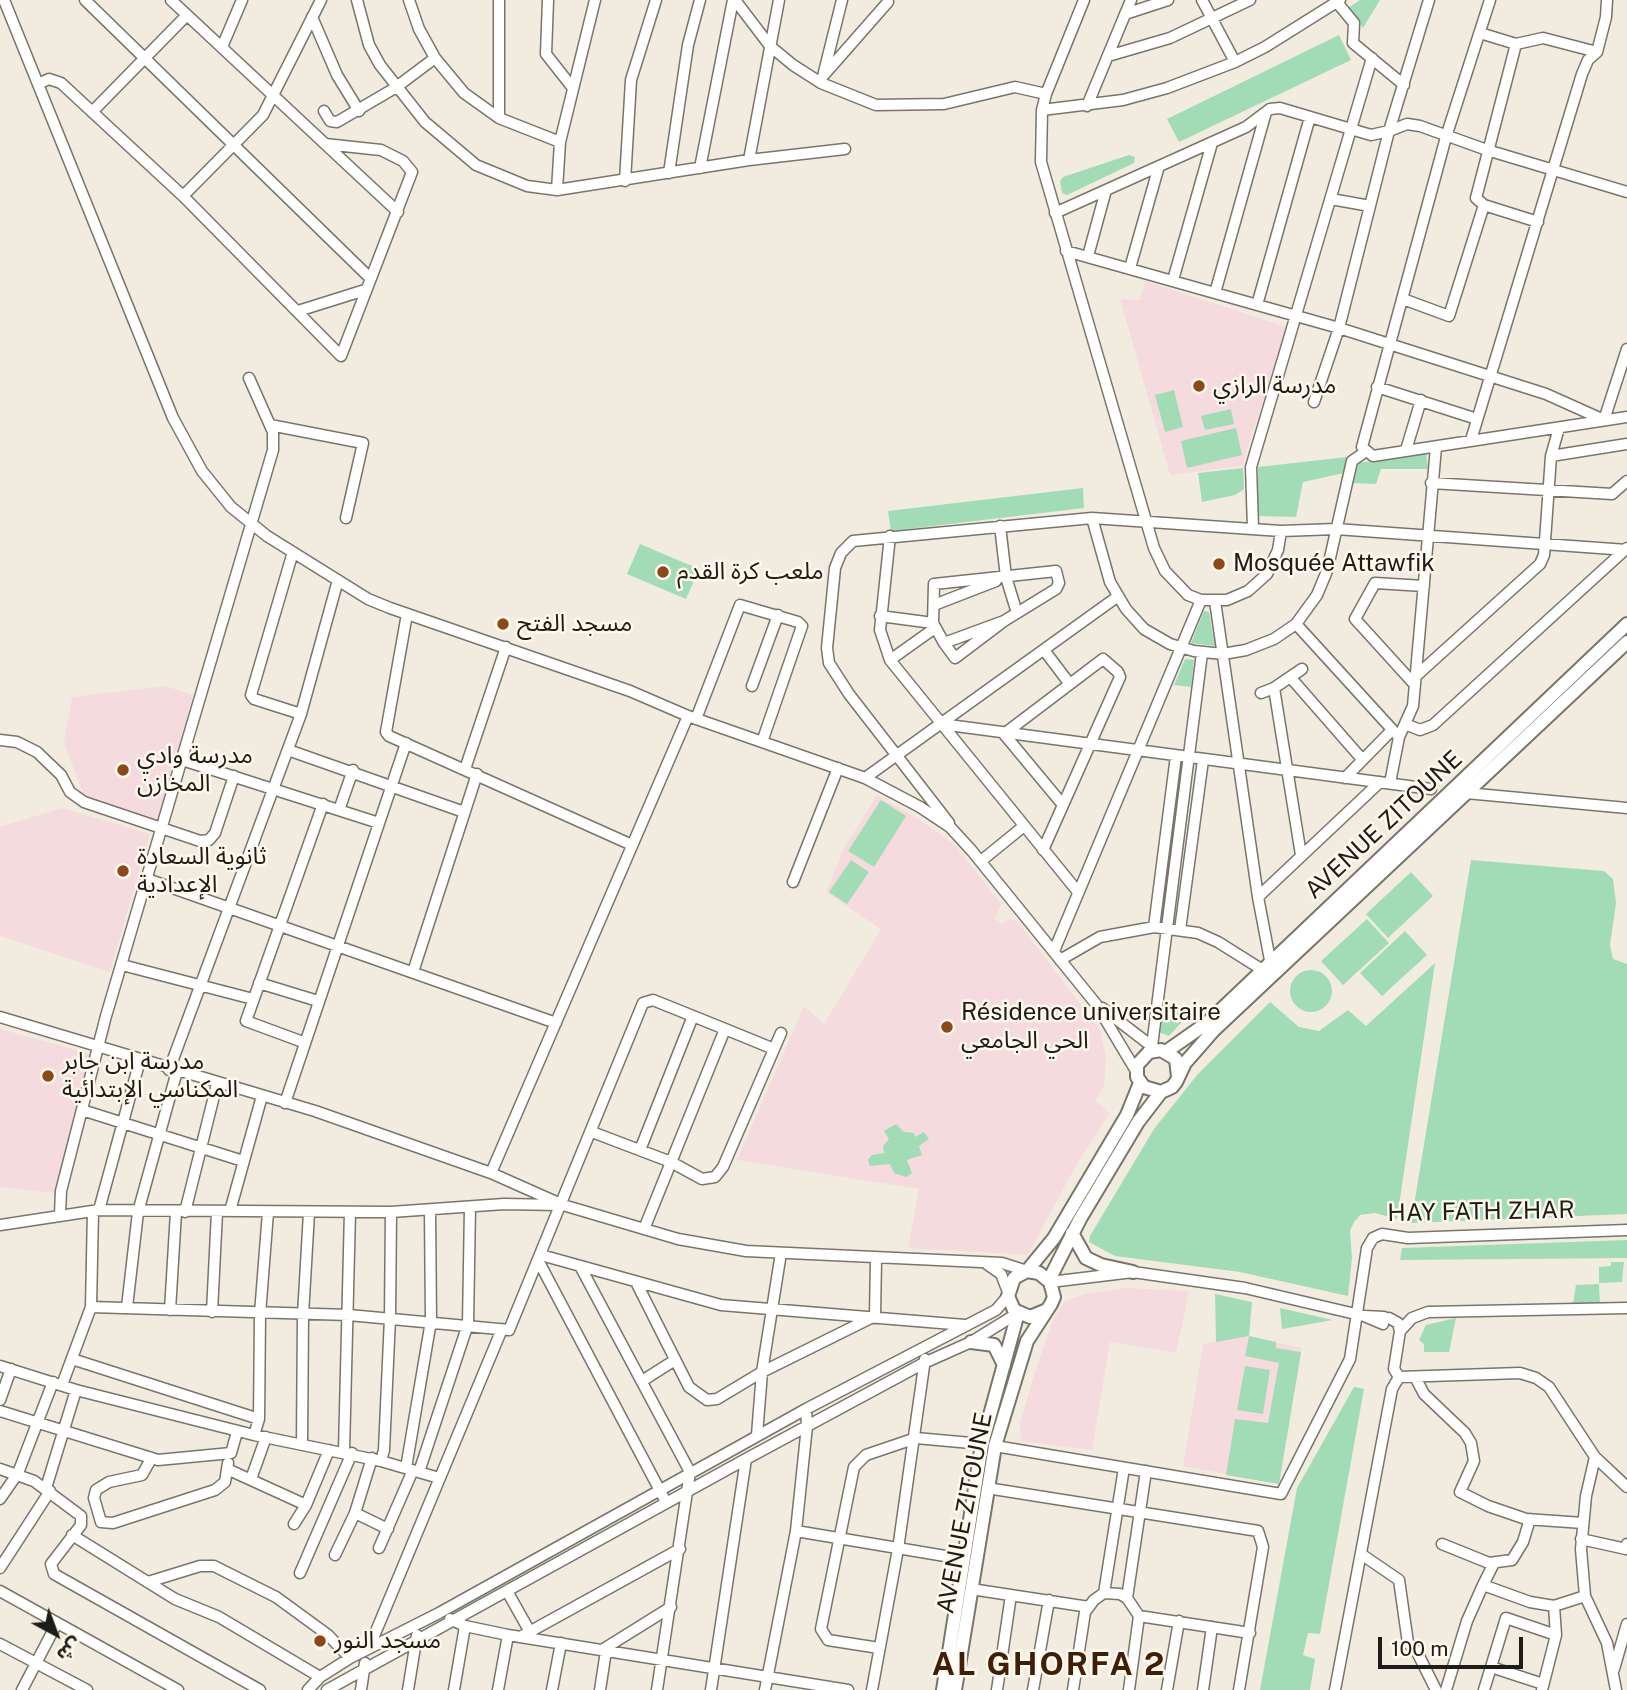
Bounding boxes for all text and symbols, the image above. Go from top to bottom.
place label: مدرسة الرازي [1213,372,1336,400]
marker: مدرسة الرازي [1191,378,1207,394]
place label: Mosquée Attawfik [1233,550,1435,578]
marker: Mosquée Attawfik [1211,556,1227,572]
place label: ملعب كرة القدم [677,558,824,586]
marker: ملعب كرة القدم [655,564,671,580]
place label: مسجد الفتح [517,610,632,638]
marker: مسجد الفتح [495,616,511,632]
place label: مدرسة وادي المخازن [137,742,253,798]
street label: AVENUE ZITOUNE [1299,745,1469,905]
marker: مدرسة وادي المخازن [115,762,131,778]
place label: ثانوية السعادة الإعدادية [137,843,267,899]
marker: ثانوية السعادة الإعدادية [115,863,131,879]
place label: Résidence universitaire الحي الجامعي [961,999,1221,1055]
marker: Résidence universitaire الحي الجامعي [939,1019,955,1035]
place label: مدرسة ابن جابر المكناسي الإبتدائية [62,1048,238,1104]
marker: مدرسة ابن جابر المكناسي الإبتدائية [40,1068,56,1084]
street label: HAY FATH ZHAR [1387,1196,1575,1228]
street label: AVENUE ZITOUNE [931,1410,999,1616]
north arrow [21,1599,91,1669]
scale bar [1382,1624,1527,1668]
place label: مسجد النور [334,1627,441,1655]
text: ش [53,1633,87,1667]
marker: مسجد النور [312,1633,328,1649]
text: 100 m [1391,1636,1448,1661]
district label: AL GHORFA 2 [933,1646,1165,1684]

